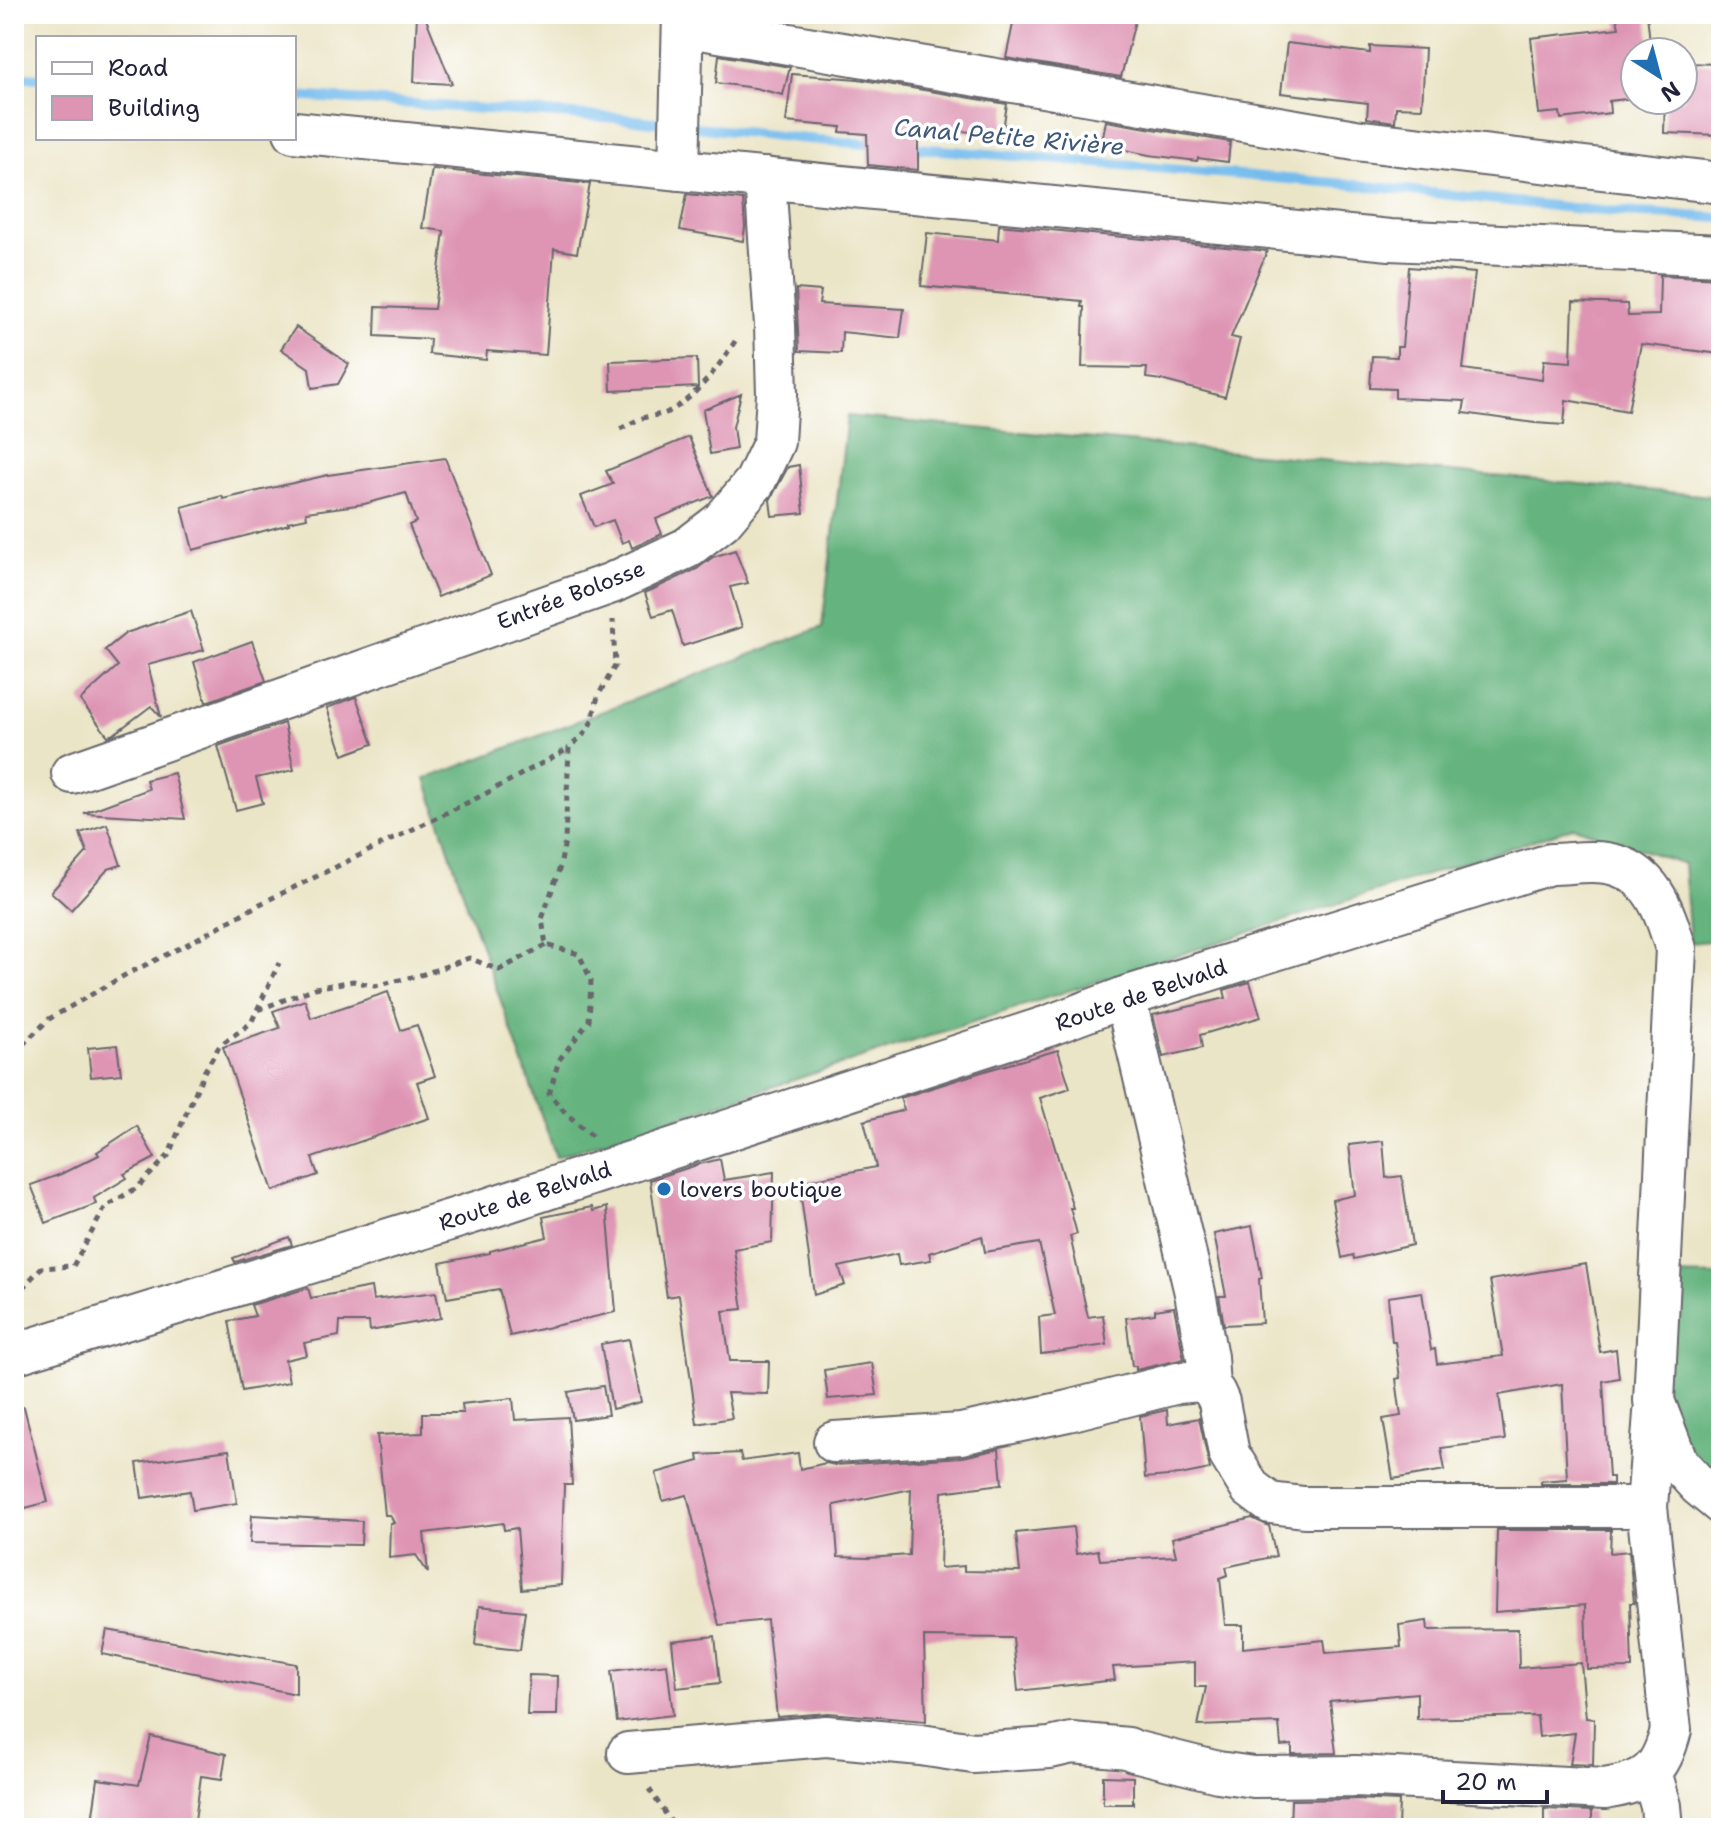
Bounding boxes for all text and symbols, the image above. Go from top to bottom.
legend [36,36,296,140]
north arrow [1619,36,1699,116]
text: Road [108,52,168,84]
text: N [1655,75,1686,109]
text: Building [108,92,200,124]
water label: Canal Petite Rivière [892,111,1126,163]
street label: Entrée Bolosse [493,553,649,637]
street label: Route de Belvald [1051,952,1231,1038]
street label: Route de Belvald [435,1154,615,1238]
place label: lovers boutique [680,1175,842,1204]
marker: lovers boutique [655,1180,673,1198]
scale bar [1443,1754,1547,1804]
text: 20 m [1455,1766,1517,1798]

